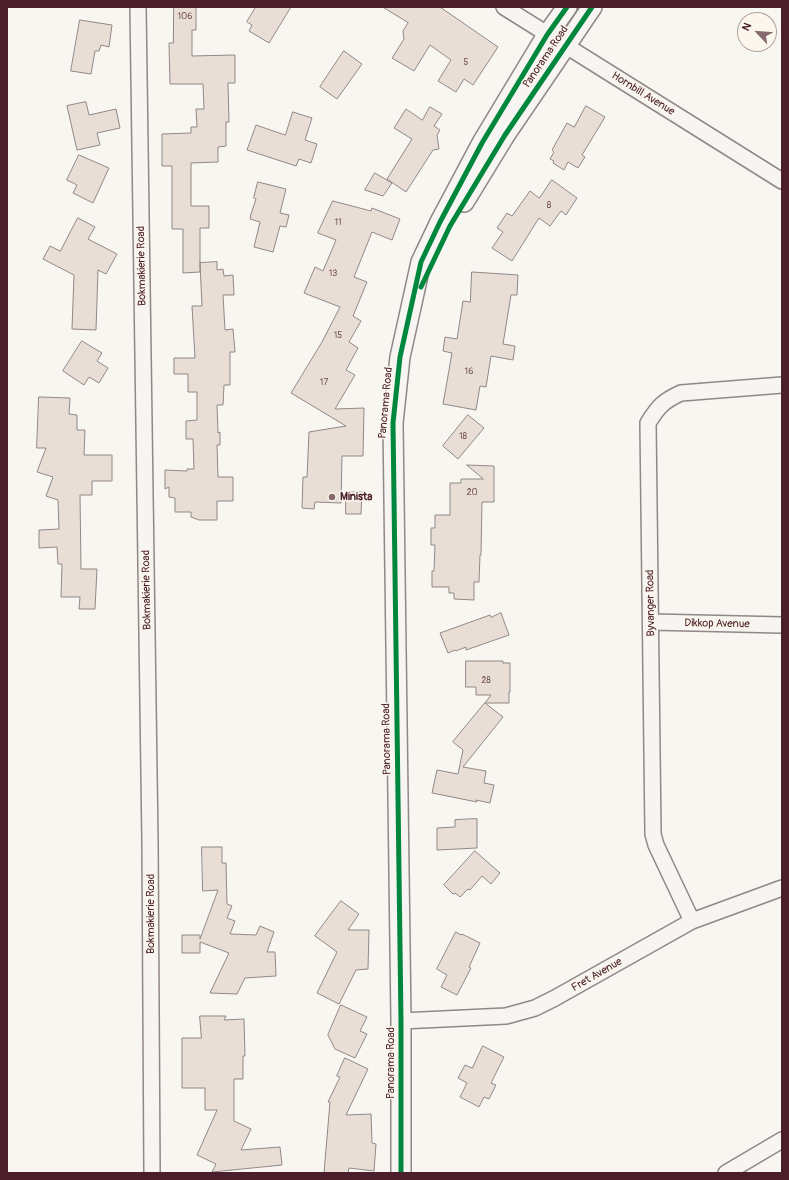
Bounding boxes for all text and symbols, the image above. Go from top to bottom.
house number: 106 [178,12,192,22]
north arrow [737,12,777,52]
text: N [739,21,754,33]
street label: Panorama Road [520,24,572,90]
house number: 5 [464,58,468,68]
street label: Hornbill Avenue [609,69,677,119]
house number: 8 [547,201,551,211]
house number: 11 [334,218,342,228]
street label: Bokmakierie Road [135,226,149,306]
house number: 13 [329,269,337,279]
house number: 15 [334,331,342,341]
street label: Panorama Road [376,367,396,439]
house number: 16 [465,367,473,377]
house number: 17 [320,378,328,388]
house number: 18 [459,432,467,442]
house number: 20 [466,488,478,498]
place label: Minista [340,490,372,504]
marker: Minista [327,492,337,502]
street label: Bokmakierie Road [140,550,154,630]
street label: Byvanger Road [644,569,658,637]
street label: Dikkop Avenue [684,617,750,631]
house number: 28 [481,676,491,686]
street label: Panorama Road [380,703,394,775]
street label: Bokmakierie Road [144,874,158,954]
street label: Fret Avenue [569,955,625,995]
street label: Panorama Road [384,1027,398,1099]

